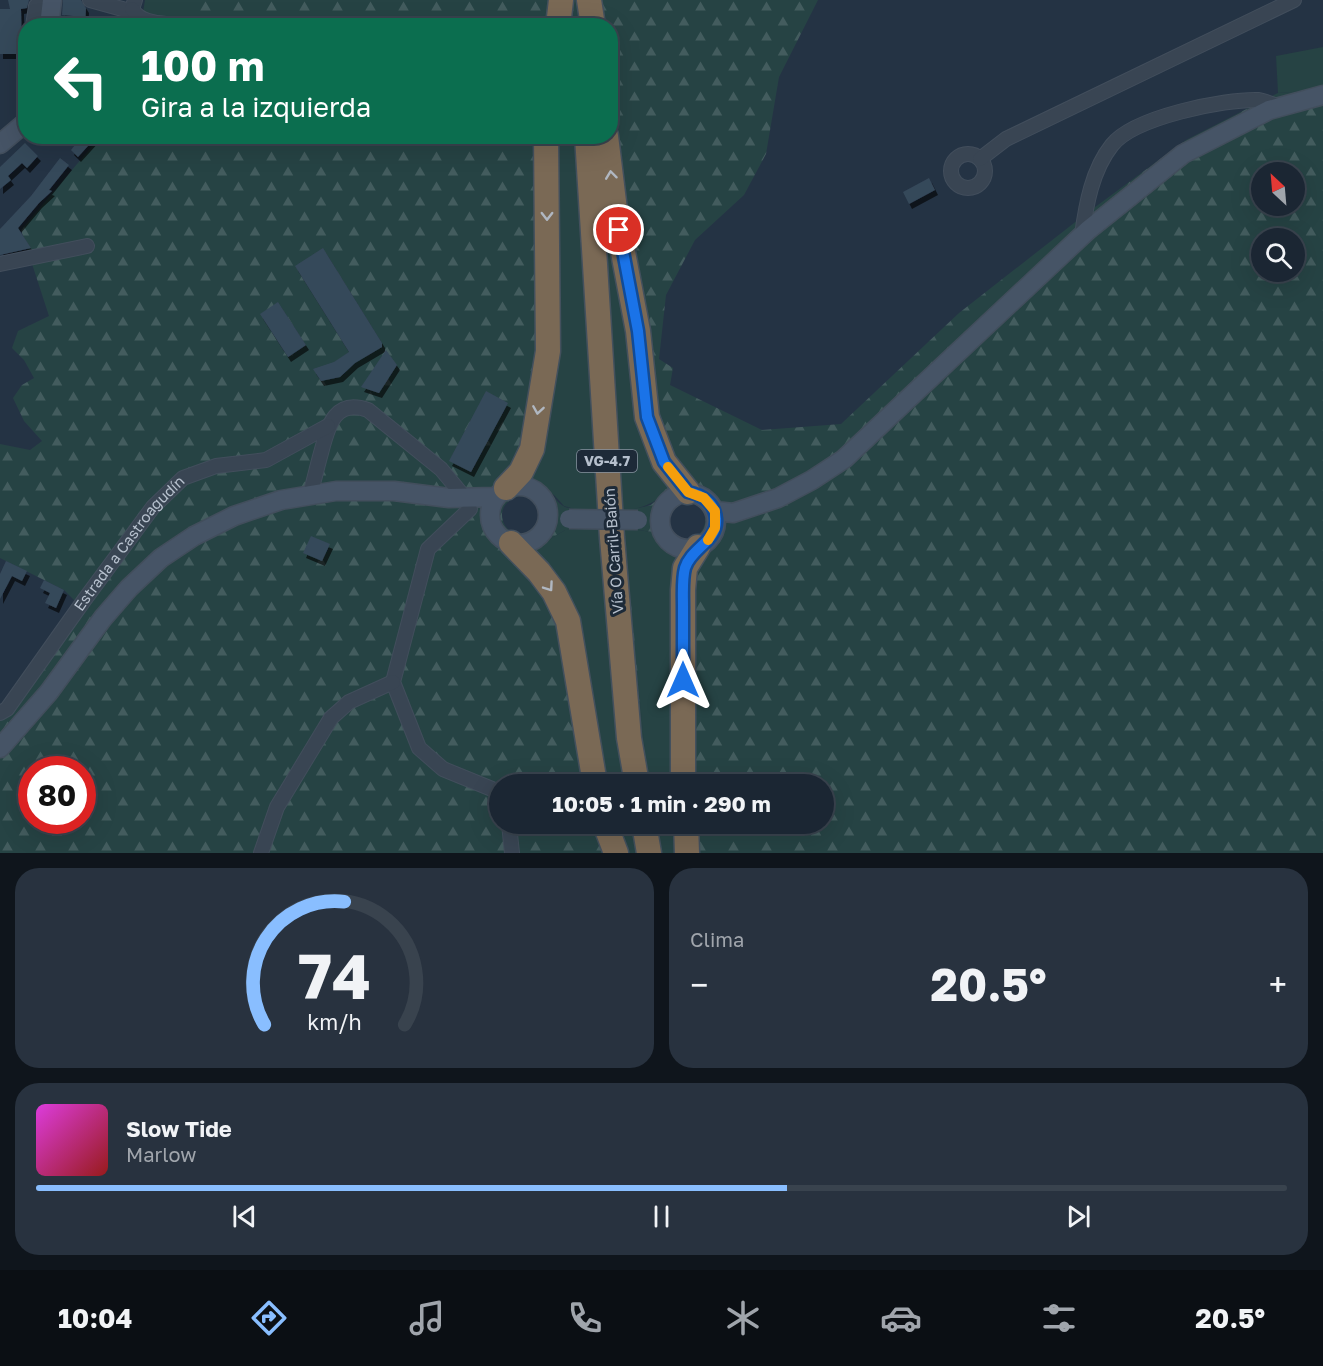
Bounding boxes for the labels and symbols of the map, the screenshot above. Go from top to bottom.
north arrow [1251,162,1305,216]
one-way arrow [605,171,618,180]
pin [593,204,644,255]
one-way arrow [541,211,553,220]
one-way arrow [533,406,545,415]
road number: VG-4.7 [577,450,637,472]
street label: Estrada a Castroagudín [69,472,188,614]
street label: Vía O Carril-Baión [600,487,626,615]
one-way arrow [542,580,553,591]
position arrow [651,648,715,712]
speed limit sign: 80 [18,756,96,834]

